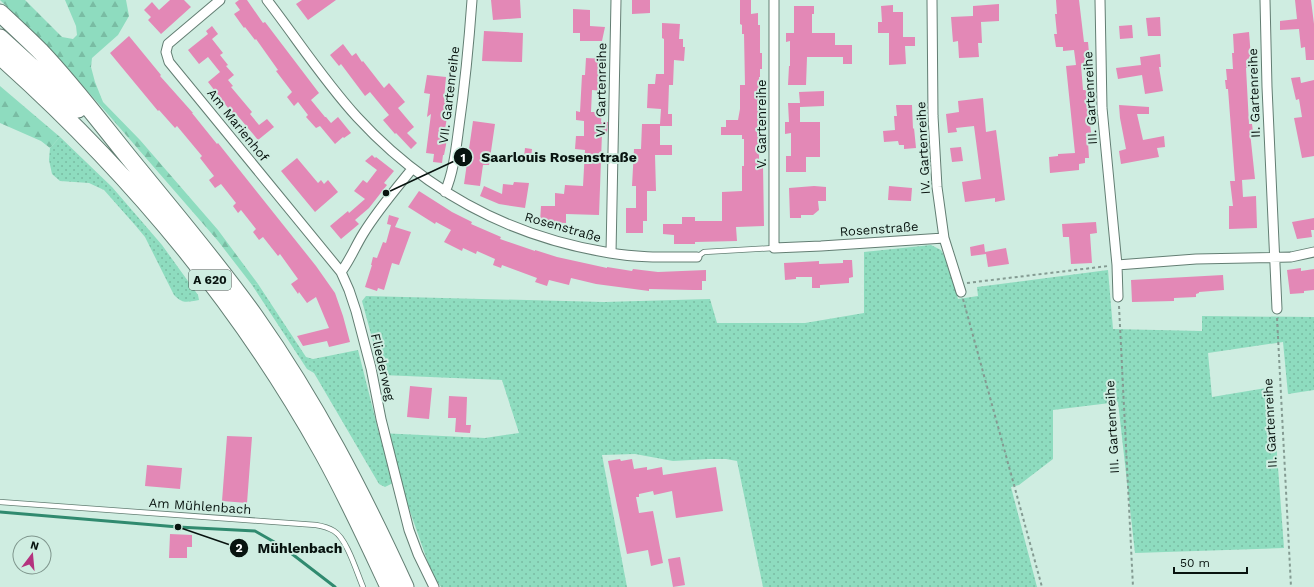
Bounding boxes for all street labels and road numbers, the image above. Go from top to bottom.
street label: VI. Gartenreihe [593,43,609,137]
street label: VII. Gartenreihe [436,45,462,145]
street label: II. Gartenreihe [1245,48,1263,138]
street label: III. Gartenreihe [1080,51,1100,145]
street label: V. Gartenreihe [754,79,769,169]
street label: Am Marienhof [204,86,272,164]
street label: IV. Gartenreihe [913,101,933,195]
street label: Rosenstraße [523,209,603,245]
street label: Rosenstraße [839,219,919,239]
road number: A 620 [189,270,231,290]
street label: Fliederweg [368,332,398,402]
street label: II. Gartenreihe [1260,378,1280,468]
street label: III. Gartenreihe [1102,380,1122,474]
street label: Am Mühlenbach [148,495,252,517]

